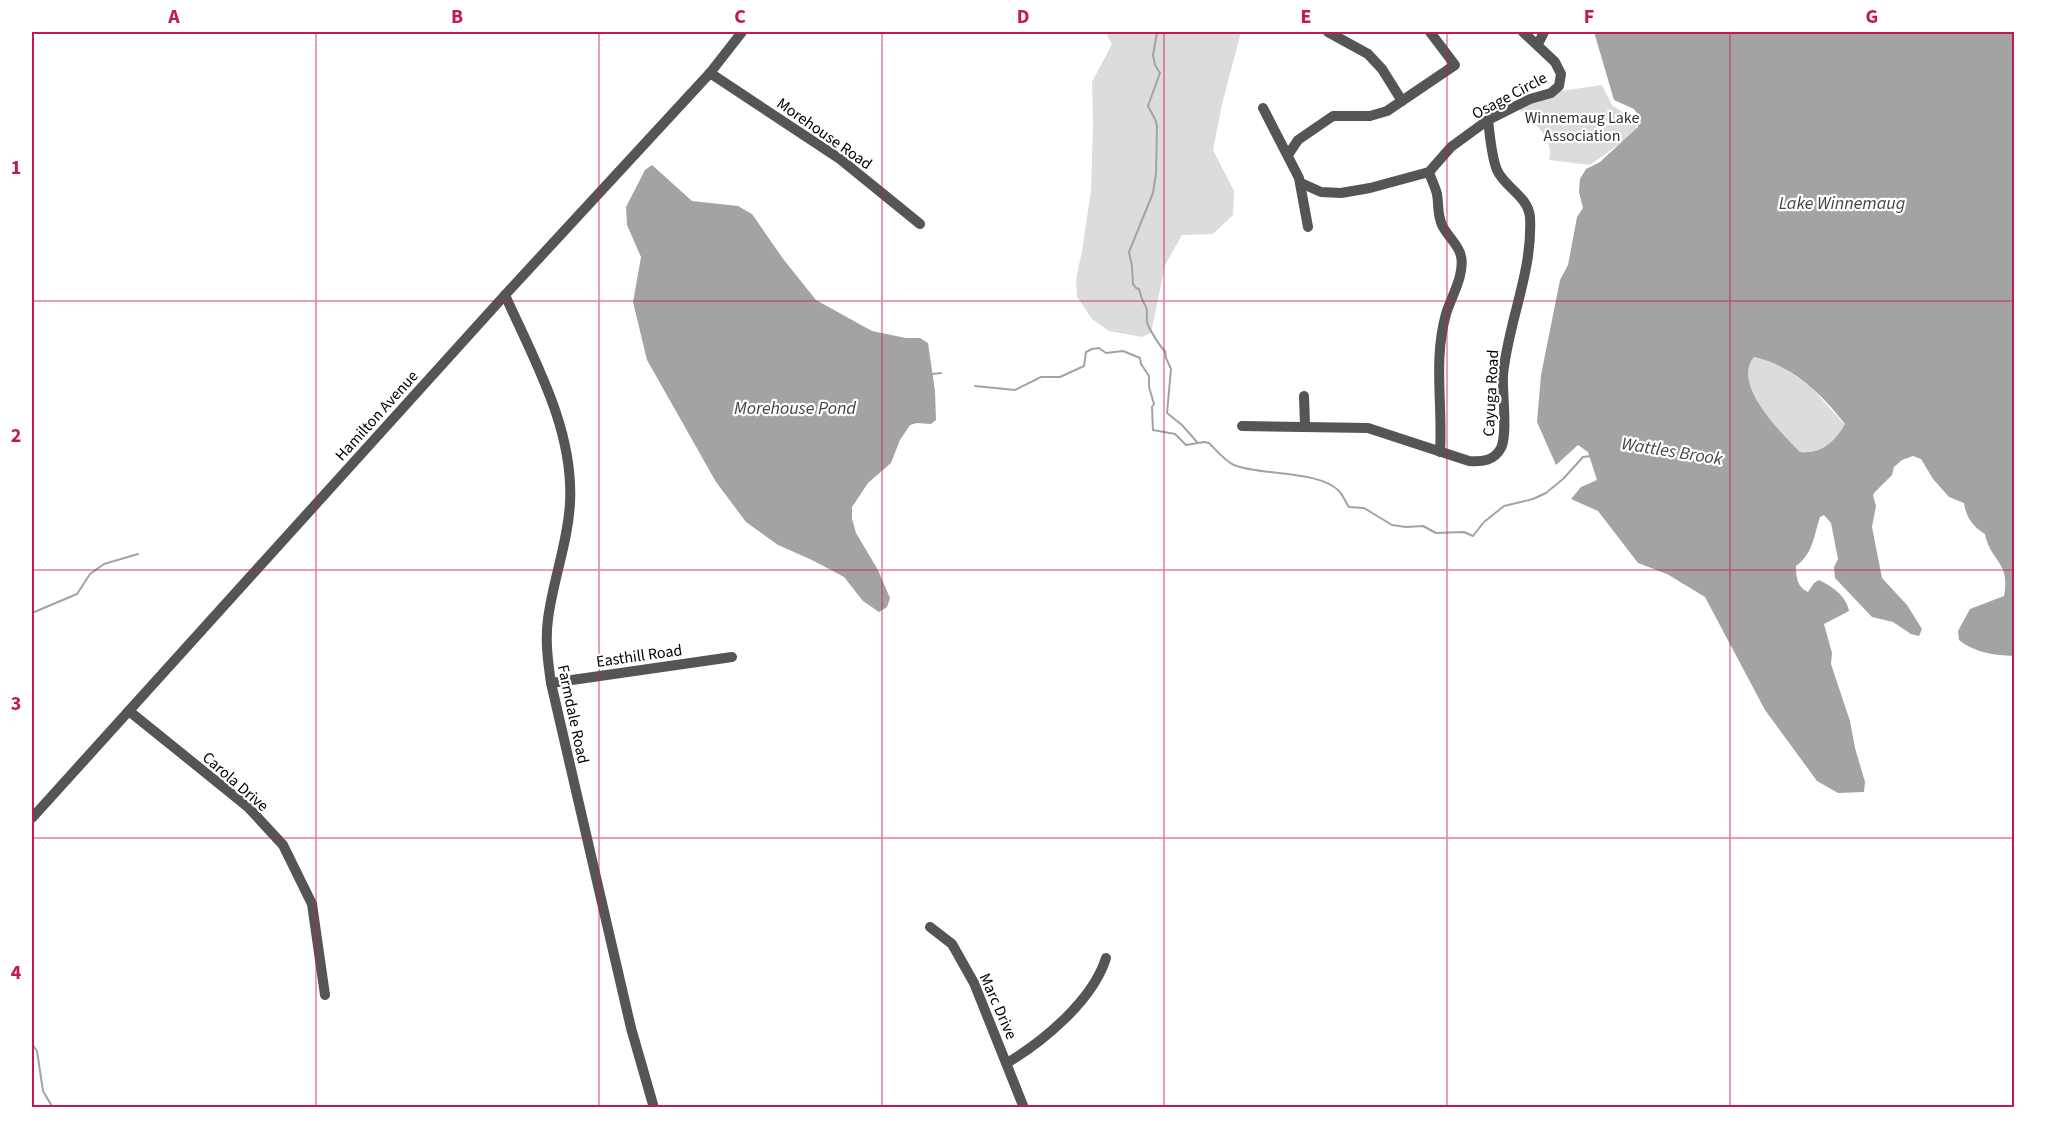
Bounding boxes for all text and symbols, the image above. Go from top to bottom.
text: A [167,3,180,31]
text: B [451,3,463,31]
text: C [734,3,746,31]
text: D [1017,3,1029,31]
text: E [1301,3,1311,31]
text: F [1584,3,1594,31]
text: G [1866,3,1878,31]
street label: Osage Circle [1468,67,1551,125]
street label: Morehouse Road [772,93,877,175]
park label: Winnemaug Lake Association [1525,107,1639,147]
text: 1 [11,154,21,182]
water label: Lake Winnemaug [1779,191,1905,216]
street label: Cayuga Road [1478,349,1504,437]
street label: Hamilton Avenue [330,366,423,466]
water label: Morehouse Pond [734,396,856,421]
text: 2 [11,422,21,450]
water label: Wattles Brook [1620,431,1725,472]
street label: Easthill Road [595,639,684,673]
street label: Farmdale Road [552,663,594,766]
text: 3 [11,690,21,718]
street label: Carola Drive [197,747,273,817]
text: 4 [11,959,22,987]
street label: Marc Drive [974,970,1022,1043]

